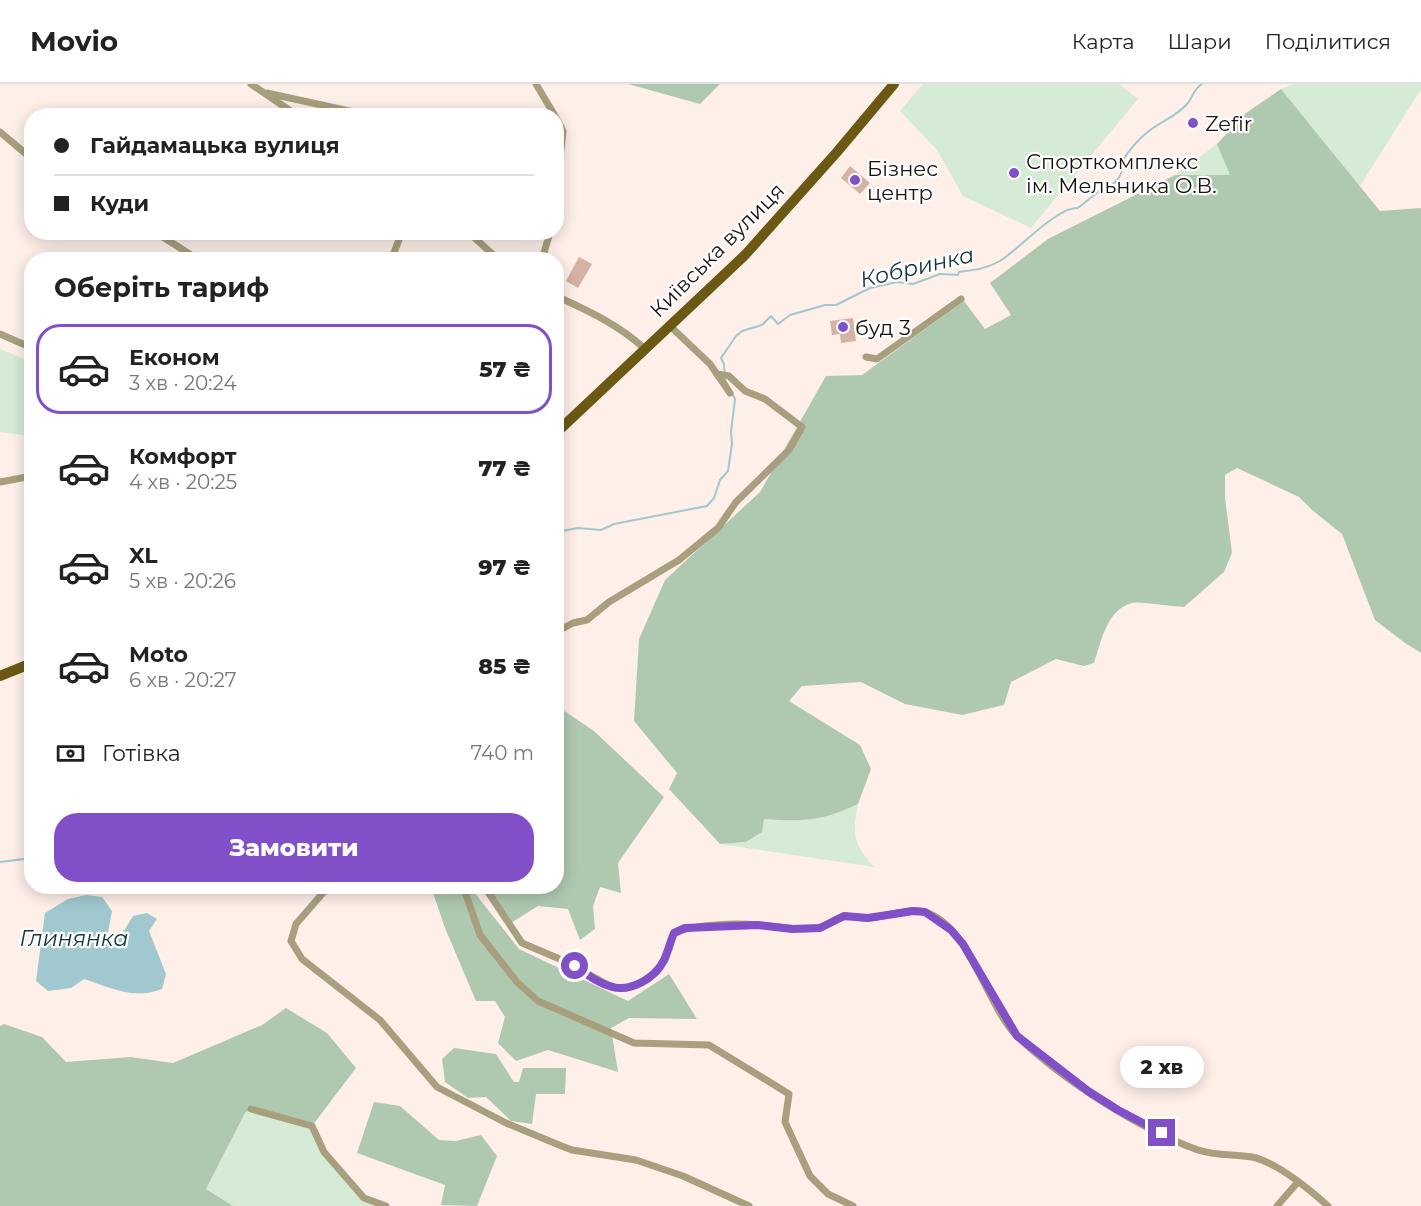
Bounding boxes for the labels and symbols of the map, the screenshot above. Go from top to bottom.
place label: Zefir [1205,111,1252,136]
marker: Zefir [1186,116,1200,130]
place label: Спорткомплекс ім. Мельника О.В. [1026,149,1217,198]
place label: Бізнес центр [867,156,938,205]
marker: Спорткомплекс ім. Мельника О.В. [1007,166,1021,180]
marker: Бізнес центр [848,173,862,187]
street label: Київська вулиця [645,178,789,322]
water label: Кобринка [857,241,977,293]
place label: буд 3 [855,315,911,340]
marker: буд 3 [836,320,850,334]
water label: Глинянка [20,925,128,952]
route start [561,952,588,979]
callout: 2 хв [1120,1046,1204,1088]
route end [1148,1119,1175,1146]

